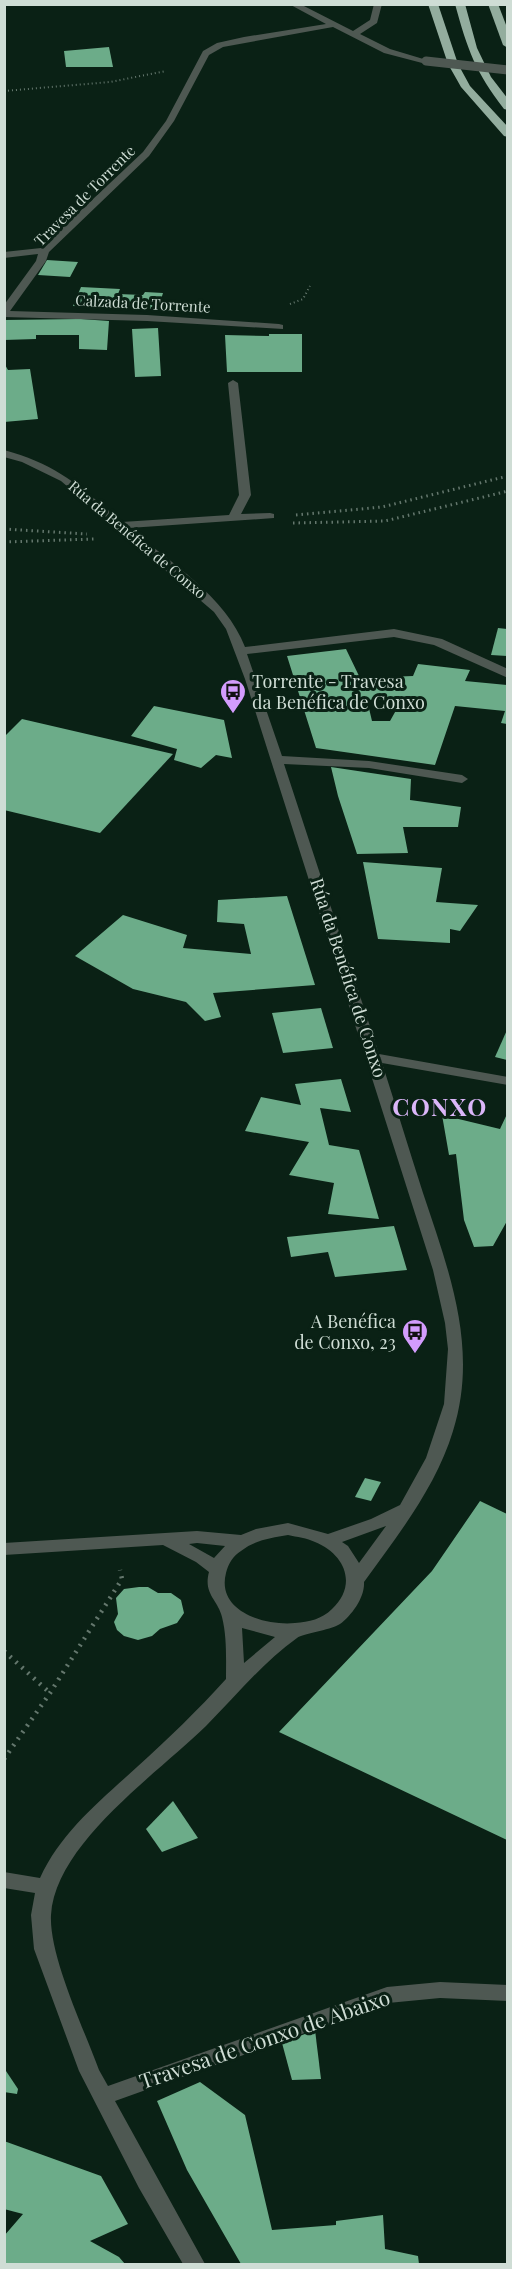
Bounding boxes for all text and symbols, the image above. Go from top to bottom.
street label: Travesa de Torrente [29,140,139,250]
street label: Calzada de Torrente [75,289,211,317]
street label: Rúa da Benéfica de Conxo [65,476,211,603]
place label: Torrente - Travesa da Benéfica de Conxo [252,669,425,714]
bus stop icon: Torrente - Travesa da Benéfica de Conxo [218,677,248,715]
street label: Rúa da Benéfica de Conxo [305,875,393,1081]
district label: CONXO [392,1090,488,1122]
place label: A Benéfica de Conxo, 23 [294,1309,396,1354]
bus stop icon: A Benéfica de Conxo, 23 [400,1317,430,1355]
street label: Travesa de Conxo de Abaixo [135,1982,393,2094]

